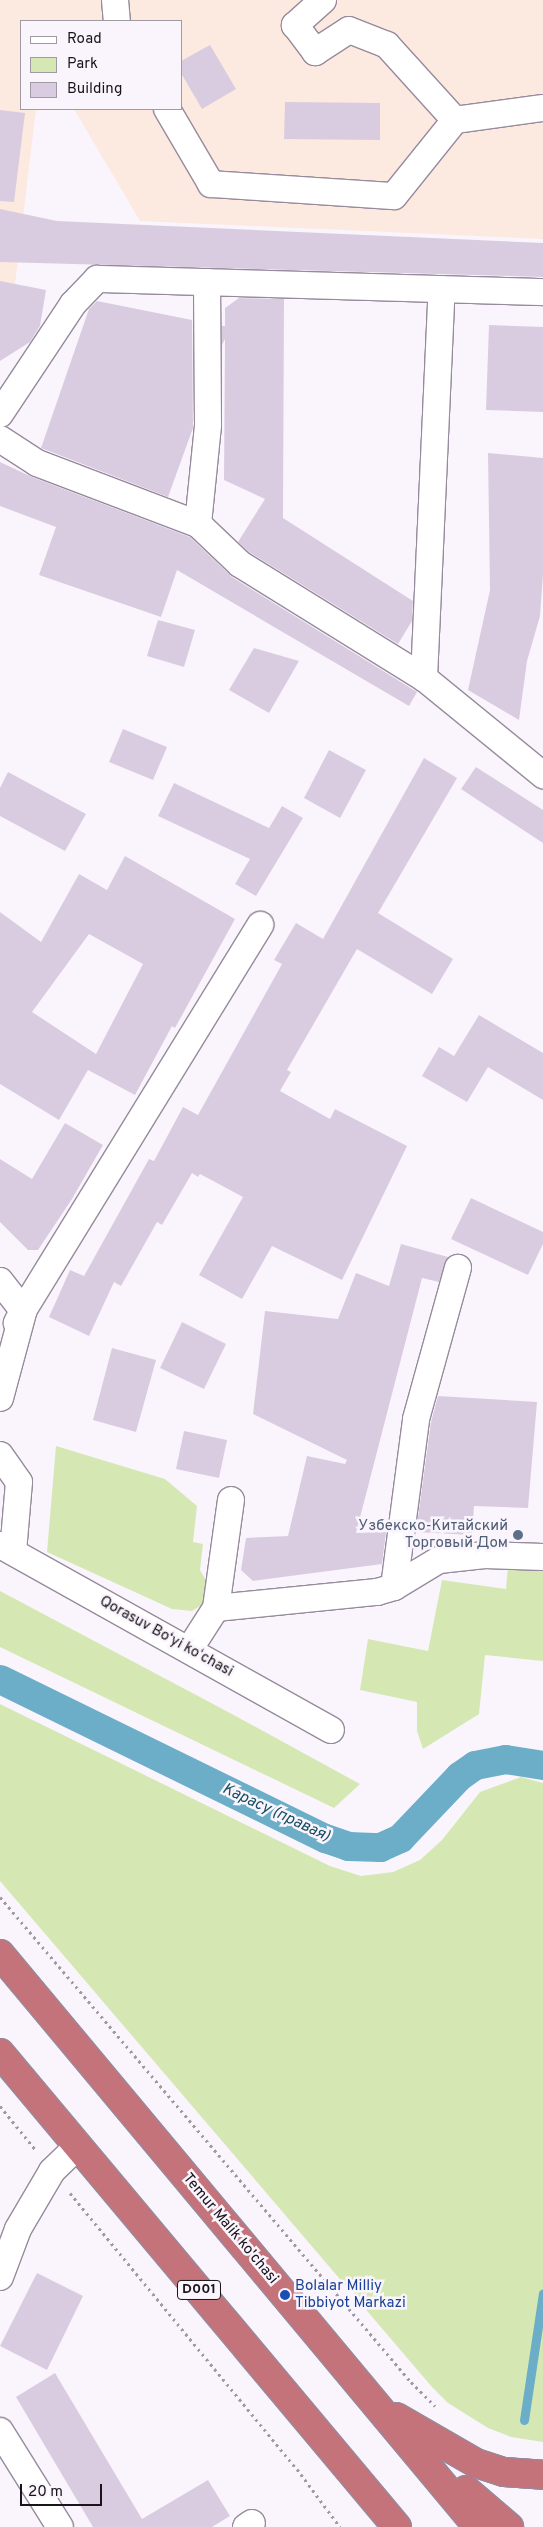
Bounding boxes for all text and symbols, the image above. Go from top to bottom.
legend [20,20,182,110]
text: Road [67,30,102,49]
text: Park [67,55,98,74]
text: Building [67,80,122,99]
place label: Узбекско-Китайский Торговый Дом [358,1517,508,1552]
marker: Узбекско-Китайский Торговый Дом [512,1529,524,1541]
street label: Qorasuv Bo‘yi koʻchasi [96,1593,236,1681]
water label: Карасу (правая) [219,1780,333,1846]
street label: Temur Malik ko'chasi [178,2170,282,2288]
place label: Bolalar Milliy Tibbiyot Markazi [295,2277,406,2312]
road number: D001 [176,2278,222,2302]
marker: Bolalar Milliy Tibbiyot Markazi [279,2289,291,2301]
scale bar [22,2474,105,2506]
text: 20 m [28,2483,63,2502]

